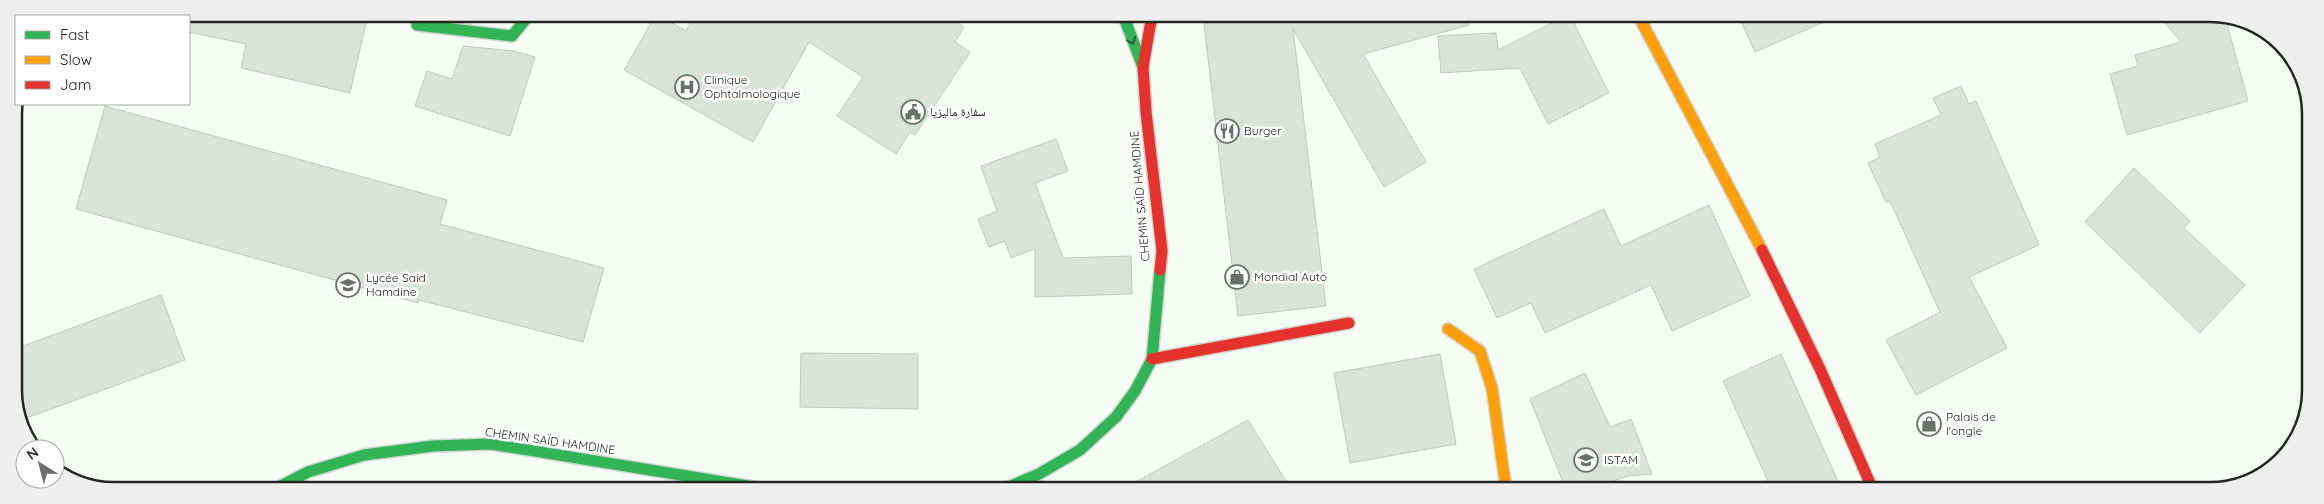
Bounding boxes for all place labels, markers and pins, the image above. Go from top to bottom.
place label: Clinique Ophtalmologique [704,72,801,101]
hospital icon: Clinique Ophtalmologique [674,74,700,100]
public building icon: سفارة ماليزيا [900,99,926,125]
place label: سفارة ماليزيا [930,104,986,119]
restaurant icon: Burger [1214,118,1240,144]
place label: Burger [1244,123,1282,138]
shop icon: Mondial Auto [1224,264,1250,290]
place label: Mondial Auto [1254,269,1327,284]
place label: Lycée Said Hamdine [366,270,426,299]
school or university icon: Lycée Said Hamdine [335,272,361,298]
place label: Palais de l'ongle [1946,409,1996,438]
shop icon: Palais de l'ongle [1916,411,1942,437]
school or university icon: ISTAM [1573,447,1599,473]
place label: ISTAM [1604,452,1638,467]

